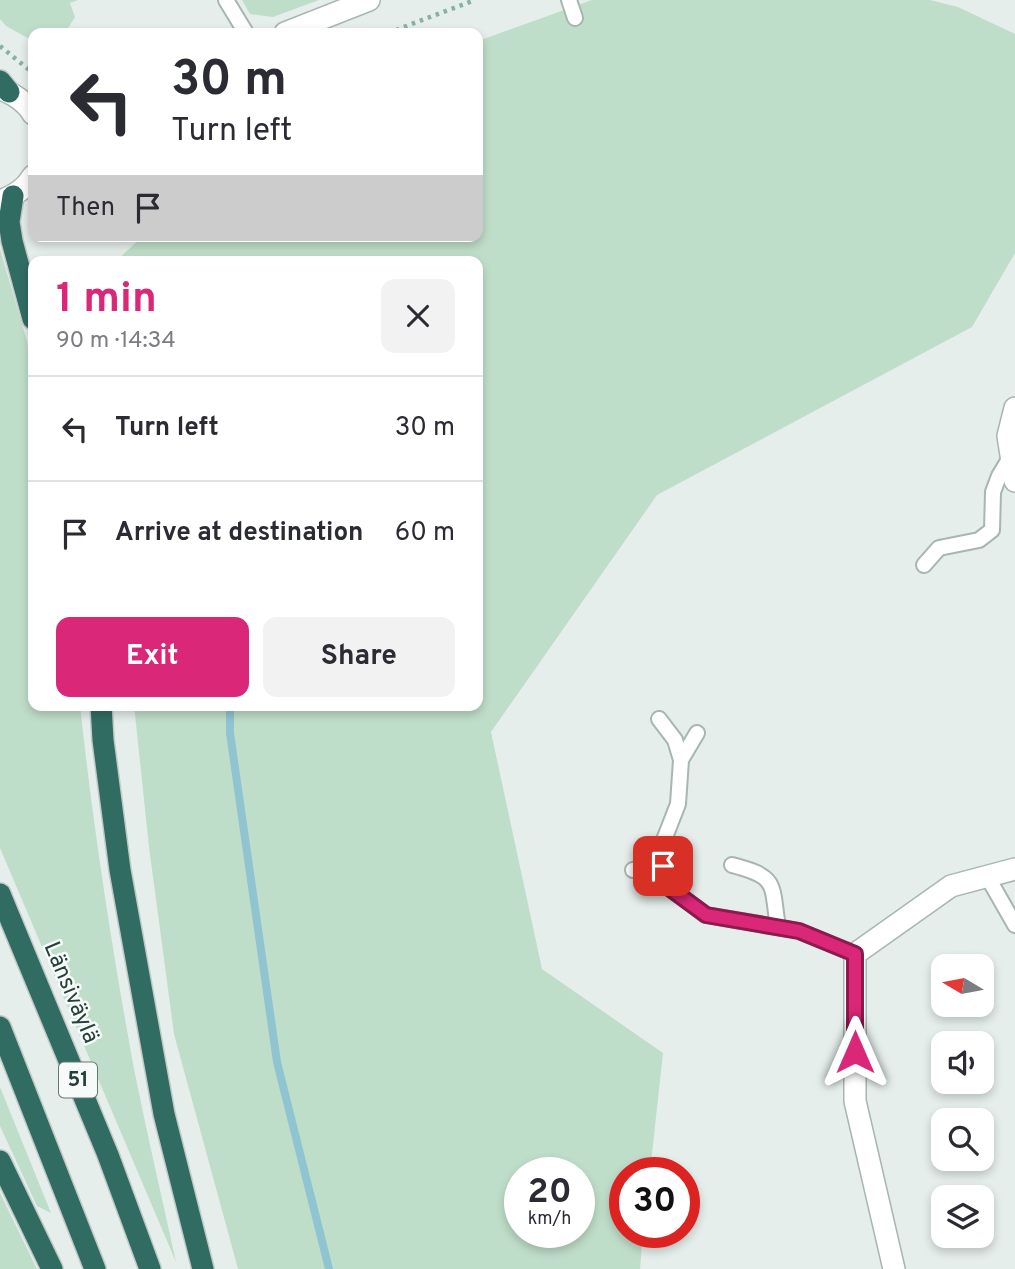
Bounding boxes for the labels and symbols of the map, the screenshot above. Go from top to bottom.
pin [633,836,693,896]
street label: Länsiväylä [36,938,104,1048]
north arrow [931,954,994,1017]
position arrow [818,1015,892,1089]
road number: 51 [59,1062,97,1098]
speed limit sign: 30 [609,1157,700,1248]

